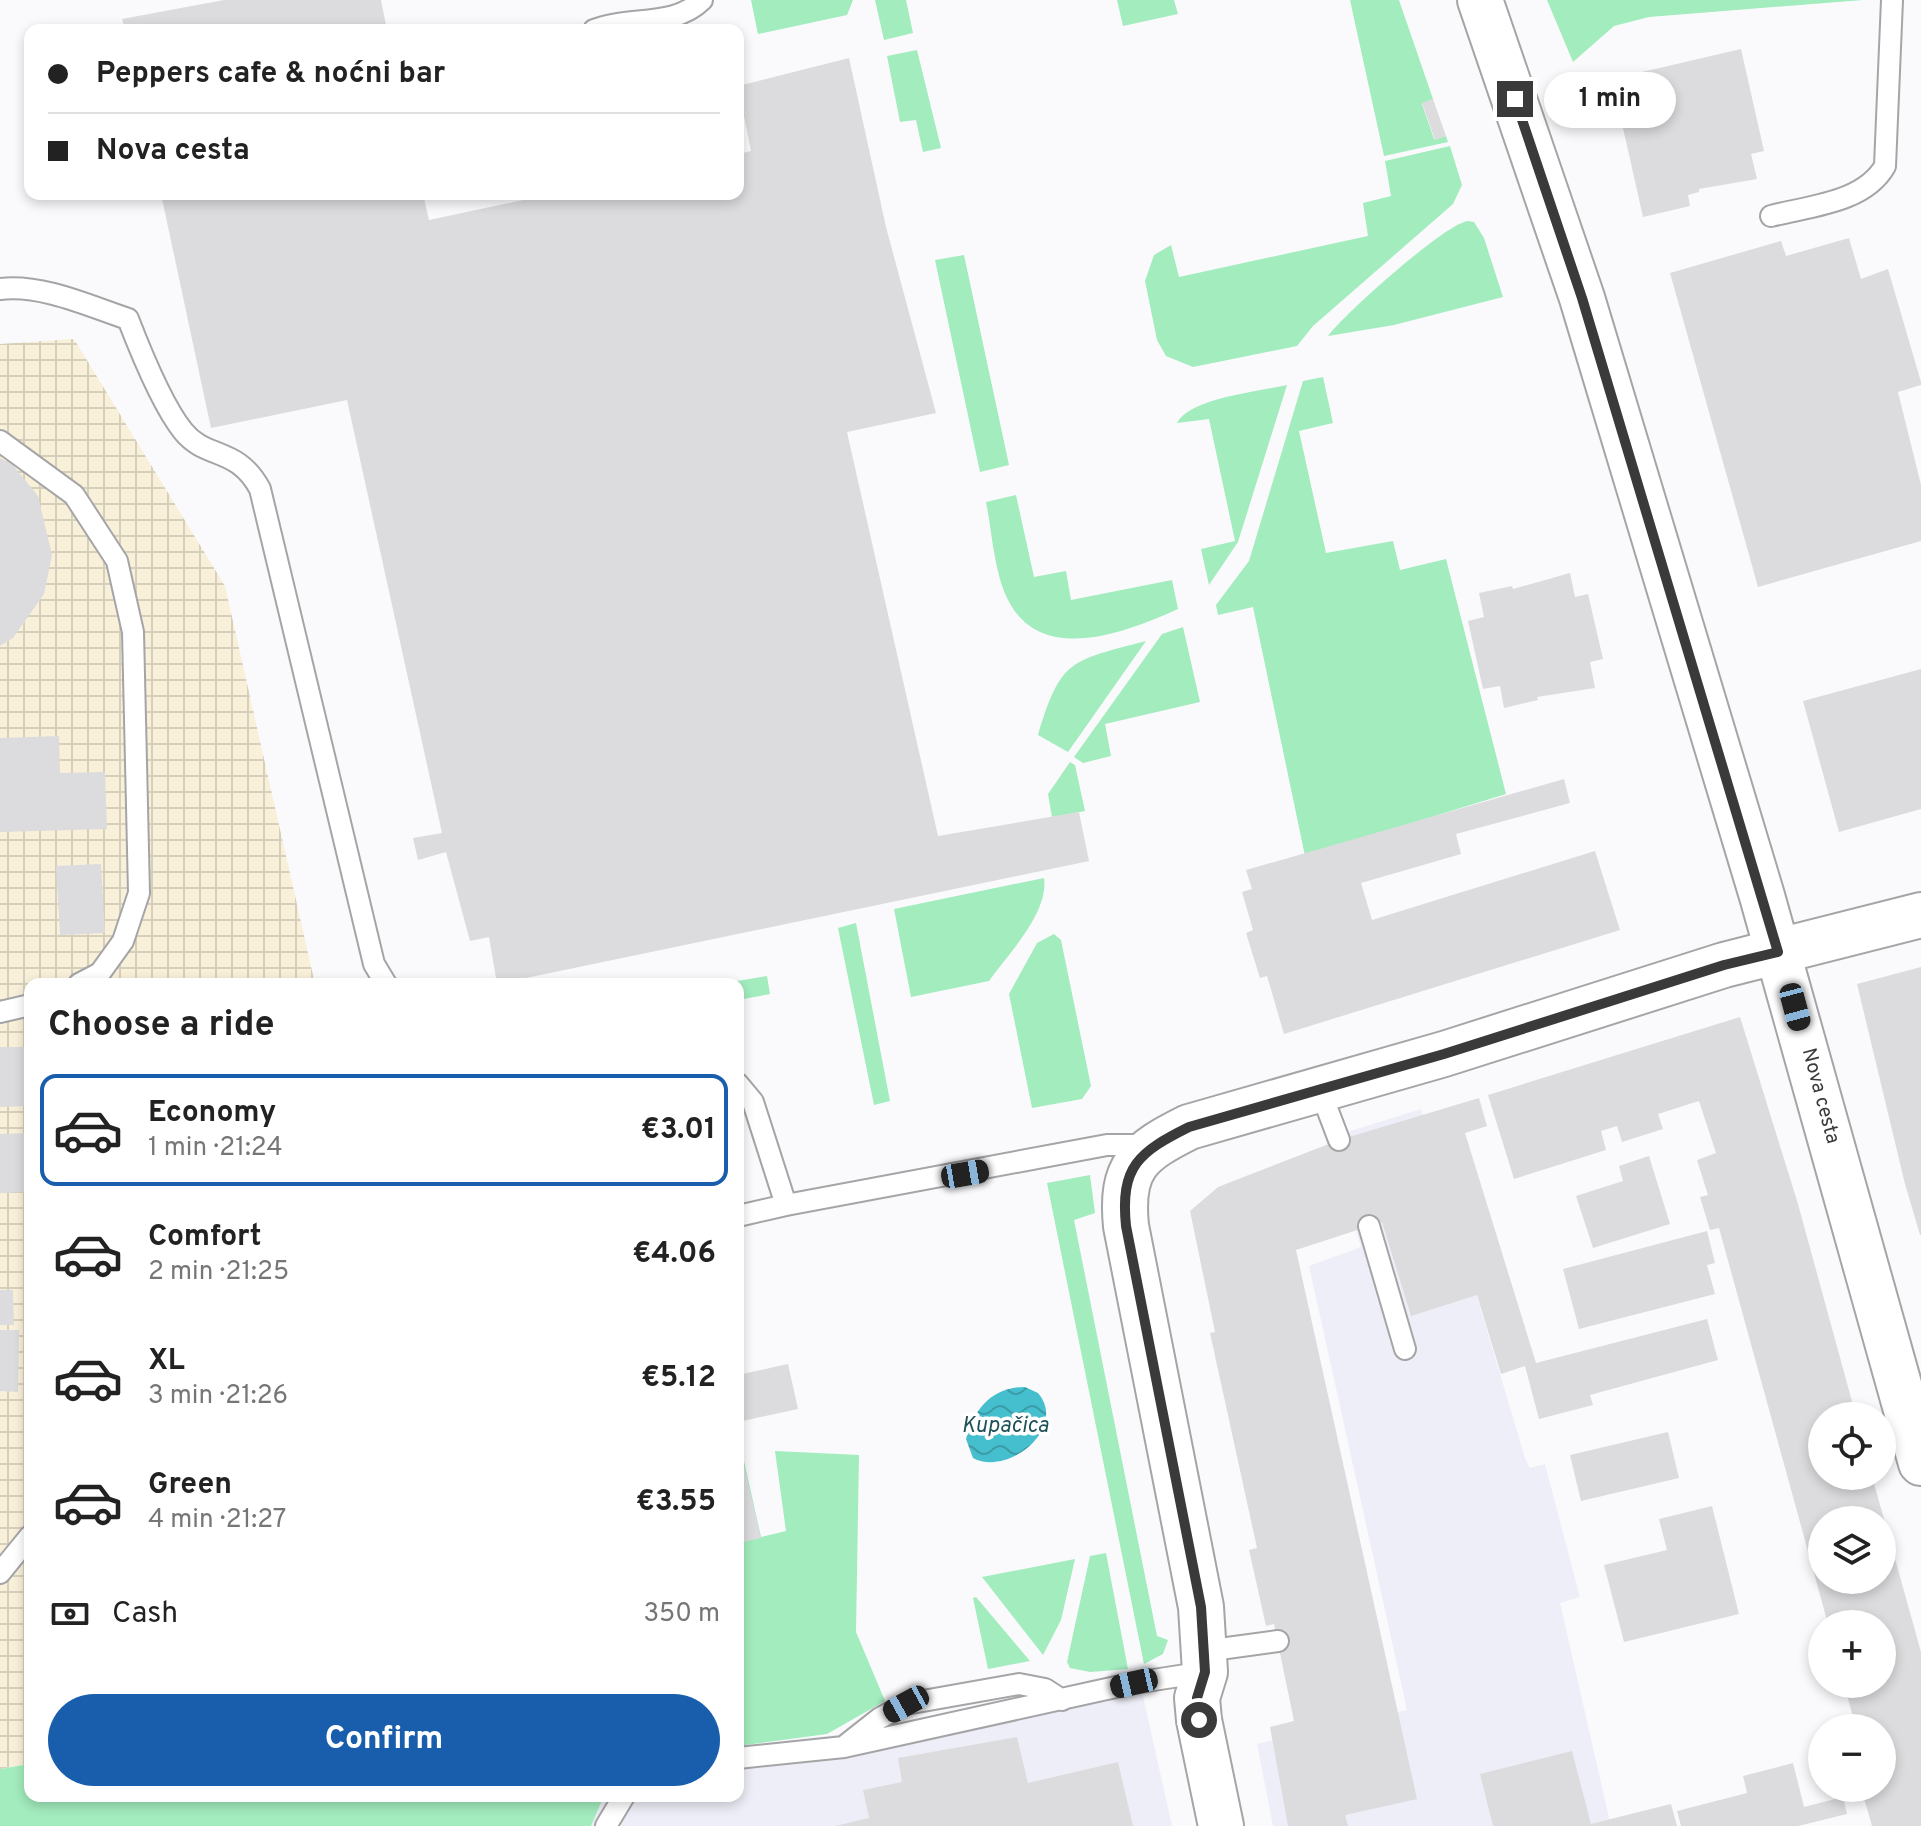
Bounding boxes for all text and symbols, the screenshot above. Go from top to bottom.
text: Peppers cafe & noćni bar [96,56,445,93]
callout: 1 min [1543,71,1675,127]
route end [1497,81,1533,117]
text: 1 min [1579,83,1641,116]
text: Nova cesta [96,133,250,170]
car [1777,981,1813,1033]
text: Choose a ride [48,1003,274,1049]
street label: Nova cesta [1795,1045,1845,1147]
icon: car [52,1094,124,1166]
text: Economy [148,1095,276,1132]
text: €3.01 [641,1112,716,1149]
text: 1 min · 21:24 [148,1132,283,1165]
car [939,1158,991,1190]
icon: car [52,1218,124,1290]
text: Comfort [148,1219,261,1256]
text: €4.06 [632,1236,716,1273]
text: 2 min · 21:25 [148,1256,289,1289]
icon: car [52,1342,124,1414]
text: XL [148,1343,185,1380]
text: €5.12 [641,1360,716,1397]
text: 3 min · 21:26 [148,1380,288,1413]
map controls [1808,1402,1896,1802]
button: locate [1808,1402,1896,1490]
water label: Kupačica [961,1413,1049,1440]
icon: car [52,1466,124,1538]
text: Green [148,1467,232,1504]
text: €3.55 [636,1484,716,1521]
text: 4 min · 21:27 [148,1504,286,1537]
button: layers [1808,1506,1896,1594]
icon: cash [48,1592,92,1636]
text: Cash [112,1596,178,1633]
text: 350 m [643,1598,720,1631]
button: + [1808,1610,1896,1698]
car [1108,1666,1160,1700]
car [879,1682,933,1726]
button: Confirm [48,1694,720,1786]
route start [1181,1702,1217,1738]
button: − [1808,1714,1896,1802]

